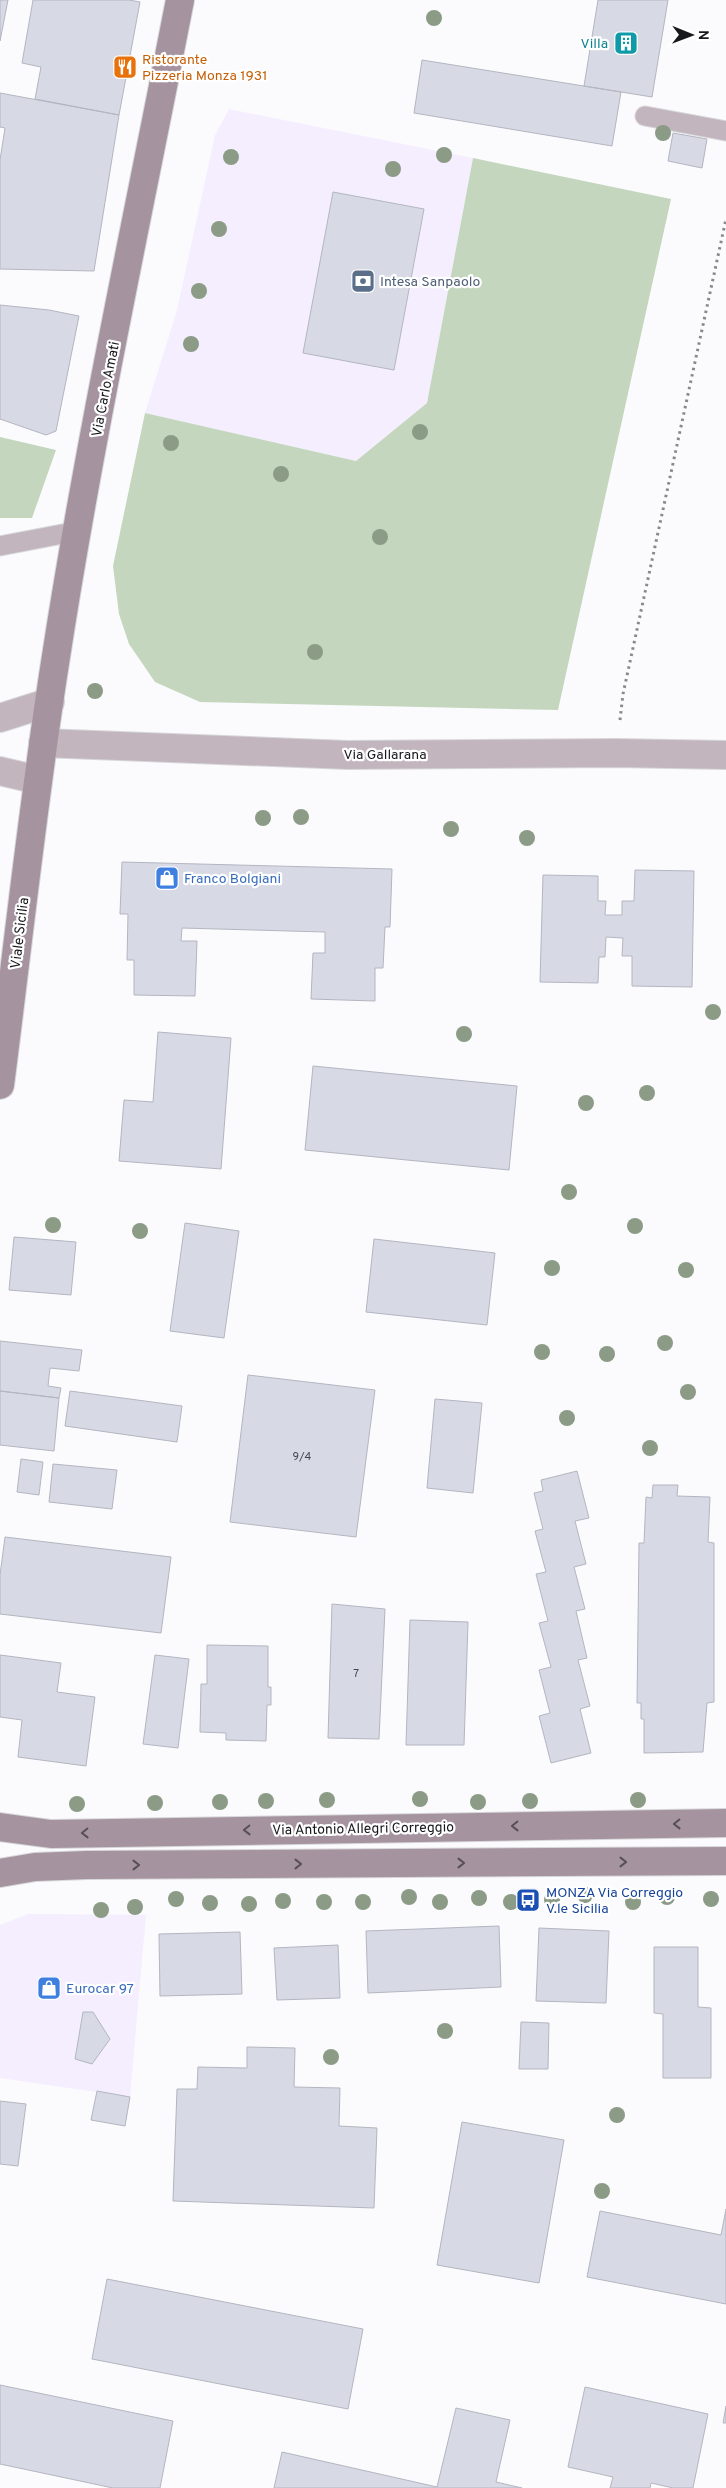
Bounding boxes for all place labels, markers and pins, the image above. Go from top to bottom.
building icon: Villa [613,30,639,56]
place label: Villa [581,36,608,53]
place label: Ristorante Pizzeria Monza 1931 [142,52,267,85]
restaurant icon: Ristorante Pizzeria Monza 1931 [112,54,138,80]
bank icon: Intesa Sanpaolo [350,268,376,294]
place label: Intesa Sanpaolo [380,274,480,291]
shop icon: Franco Bolgiani [154,865,180,891]
place label: Franco Bolgiani [184,871,281,888]
place label: MONZA Via Correggio V.le Sicilia [546,1885,683,1918]
bus stop icon: MONZA Via Correggio V.le Sicilia [515,1887,541,1913]
shop icon: Eurocar 97 [36,1975,62,2001]
place label: Eurocar 97 [66,1981,134,1998]

